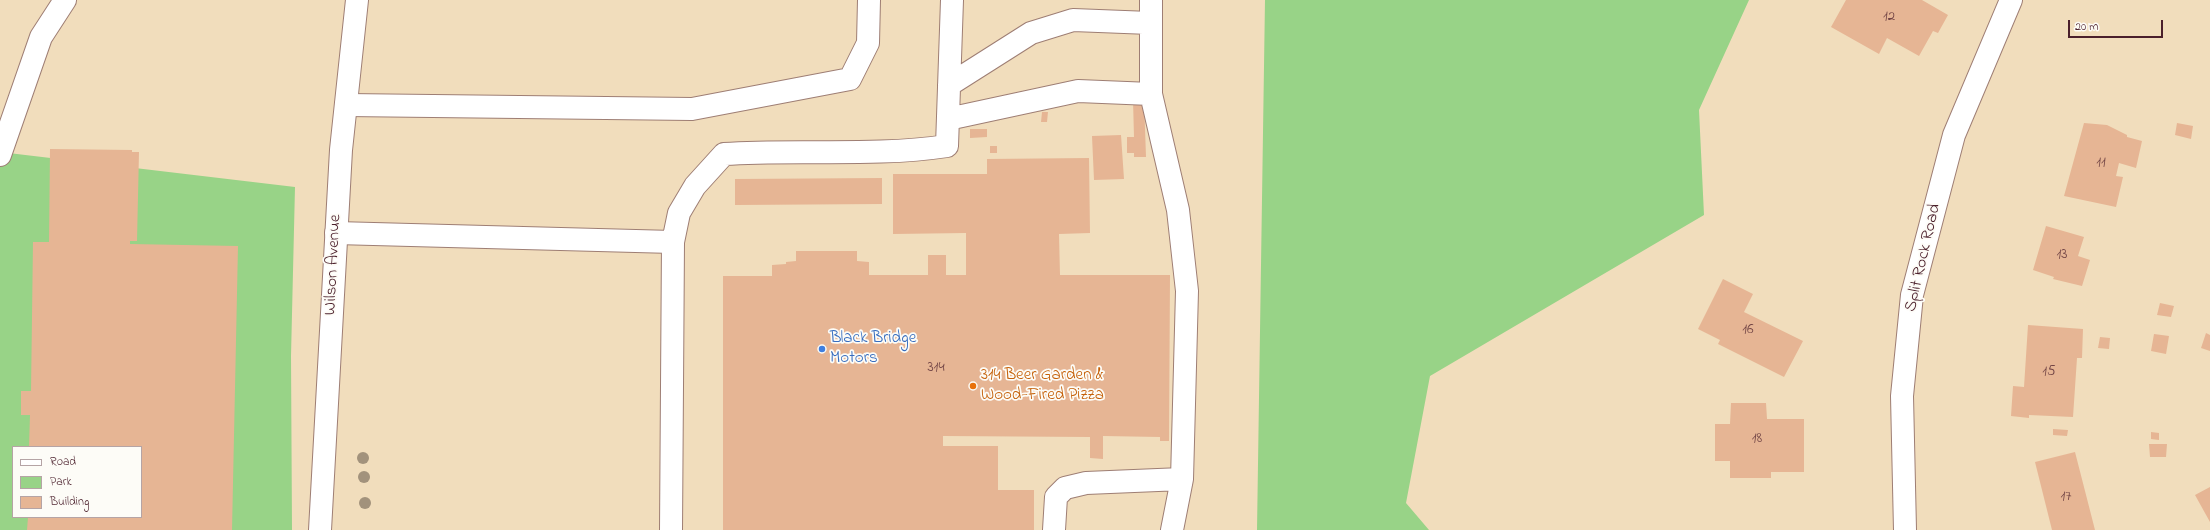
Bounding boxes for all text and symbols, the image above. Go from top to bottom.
house number: 12 [1883,9,1895,27]
scale bar [2070,12,2165,38]
text: 20 m [2075,18,2098,36]
house number: 11 [2096,155,2106,173]
street label: Split Rock Road [1902,202,1946,314]
street label: Wilson Avenue [321,214,347,316]
house number: 13 [2057,247,2067,265]
house number: 16 [1742,322,1754,340]
place label: Black Bridge Motors [830,329,916,369]
marker: Black Bridge Motors [817,344,827,354]
house number: 314 [927,360,945,378]
house number: 15 [2042,364,2056,382]
place label: 314 Beer Garden & Wood-Fired Pizza [981,366,1104,406]
marker: 314 Beer Garden & Wood-Fired Pizza [968,381,978,391]
house number: 18 [1752,431,1762,449]
legend [12,446,142,518]
text: Road [50,453,76,471]
text: Park [50,473,72,491]
house number: 17 [2061,489,2071,507]
text: Building [50,493,89,511]

